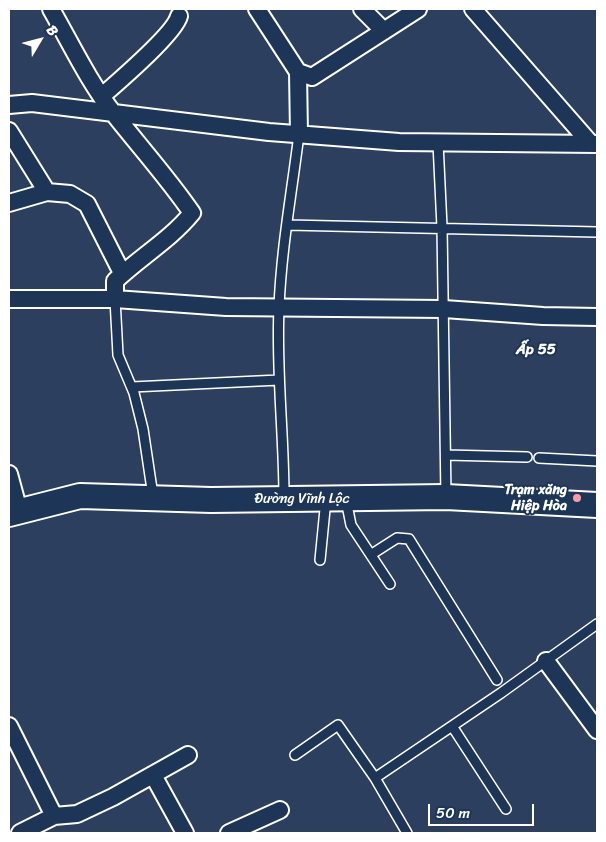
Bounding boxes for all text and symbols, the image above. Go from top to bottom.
north arrow [15,15,65,65]
text: B [40,20,65,42]
district label: Ấp 55 [516,341,556,359]
place label: Trạm xăng Hiệp Hòa [505,482,567,514]
street label: Đường Vĩnh Lộc [255,491,349,507]
marker: Trạm xăng Hiệp Hòa [571,492,583,504]
scale bar [431,794,537,826]
text: 50 m [436,800,470,826]

